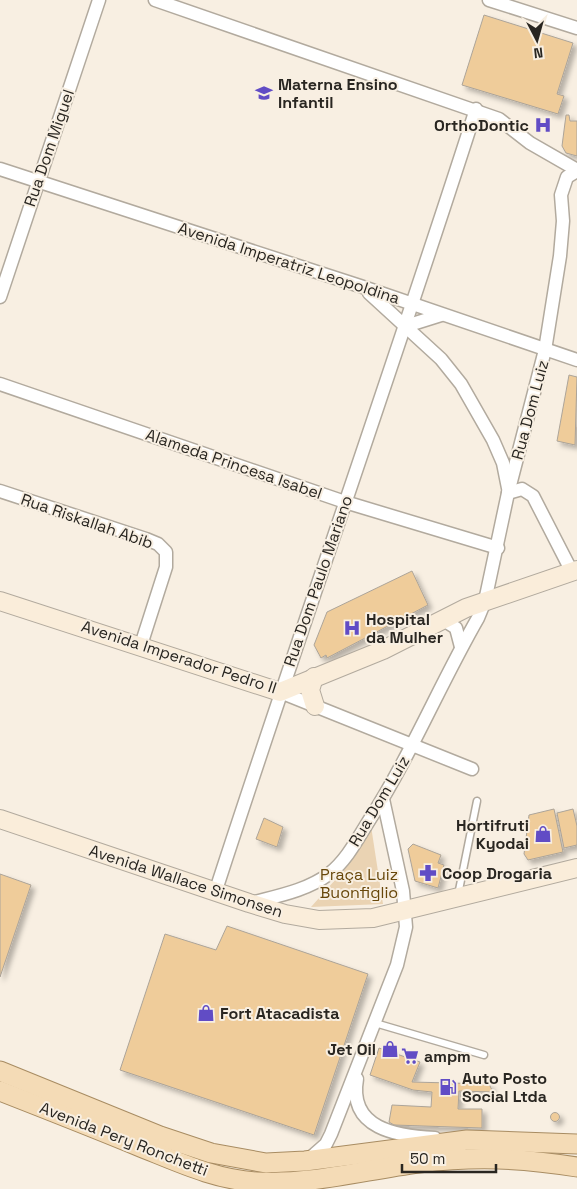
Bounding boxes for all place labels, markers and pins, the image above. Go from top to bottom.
place label: Materna Ensino Infantil [278,74,398,113]
school or university icon: Materna Ensino Infantil [254,83,274,103]
place label: OrthoDontic [434,115,529,136]
hospital icon: OrthoDontic [533,115,553,135]
place label: Hospital da Mulher [366,609,443,648]
hospital icon: Hospital da Mulher [342,618,362,638]
place label: Hortifruti Kyodai [456,815,529,854]
shop icon: Hortifruti Kyodai [533,824,553,844]
pharmacy icon: Coop Drogaria [418,863,438,883]
place label: Coop Drogaria [442,863,552,884]
shop icon: Fort Atacadista [196,1003,216,1023]
place label: Fort Atacadista [220,1003,340,1024]
place label: Jet Oil [327,1039,376,1060]
shop icon: Jet Oil [380,1039,400,1059]
supermarket icon: ampm [400,1046,420,1066]
place label: ampm [424,1046,471,1067]
place label: Auto Posto Social Ltda [462,1068,547,1107]
fuel station icon: Auto Posto Social Ltda [438,1077,458,1097]

